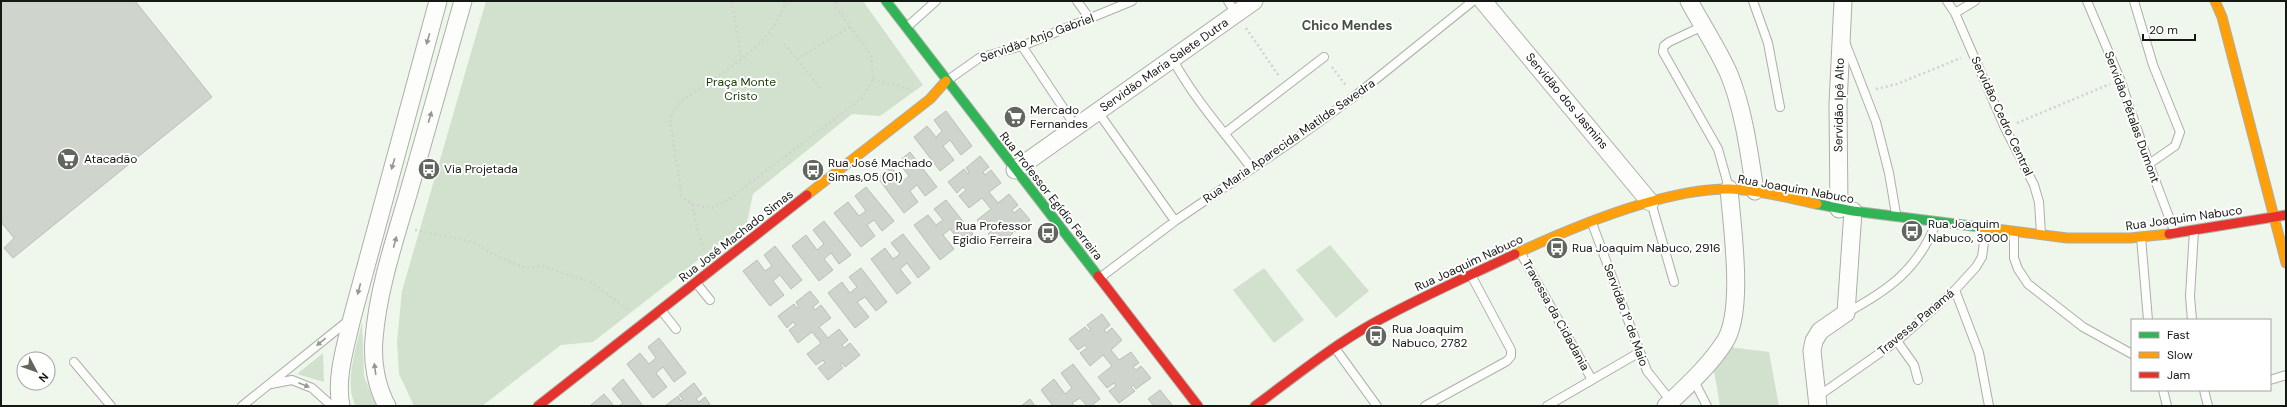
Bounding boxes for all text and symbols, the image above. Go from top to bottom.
street label: Servidão Anjo Gabriel [978,10,1096,66]
street label: Servidão Maria Salete Dutra [1097,14,1231,116]
scale bar [2143,16,2195,42]
district label: Chico Mendes [1302,17,1392,34]
text: 20 m [2149,22,2178,38]
one-way arrow [424,32,430,45]
street label: Servidão Pétalas Dumont [2101,49,2163,185]
street label: Servidão dos Jasmins [1522,50,1612,152]
street label: Servidão Cedro Central [1967,54,2037,178]
street label: Servidão Ipê Alto [1830,58,1848,152]
park label: Praça Monte Cristo [706,74,776,104]
street label: Rua Maria Aparecida Matilde Savedra [1200,75,1378,207]
place label: Mercado Fernandes [1030,102,1088,132]
supermarket icon: Mercado Fernandes [1002,104,1028,130]
one-way arrow [427,111,433,123]
street label: Rua Professor Egídio Ferreira [996,129,1106,263]
supermarket icon: Atacadão [55,146,81,172]
place label: Atacadão [84,151,137,167]
place label: Rua José Machado Simas,05 (01) [828,155,932,185]
bus stop icon: Via Projetada [416,156,442,182]
bus stop icon: Rua José Machado Simas,05 (01) [800,157,826,183]
one-way arrow [390,158,396,170]
place label: Via Projetada [444,161,518,177]
street label: Rua Joaquim Nabuco [1737,171,1855,207]
street label: Rua José Machado Simas [676,186,796,286]
street label: Rua Joaquim Nabuco [2125,202,2243,234]
place label: Rua Joaquim Nabuco, 3000 [1928,216,2008,246]
place label: Rua Professor Egidio Ferreira [953,218,1033,248]
bus stop icon: Rua Joaquim Nabuco, 3000 [1899,218,1925,244]
bus stop icon: Rua Professor Egidio Ferreira [1035,220,1061,246]
street label: Rua Joaquim Nabuco [1412,231,1526,295]
bus stop icon: Rua Joaquim Nabuco, 2916 [1544,235,1570,261]
one-way arrow [392,236,398,248]
place label: Rua Joaquim Nabuco, 2916 [1572,240,1721,256]
street label: Travessa da Cidadania [1519,257,1593,373]
street label: Servidão 1º de Maio [1600,261,1652,369]
one-way arrow [356,284,362,296]
street label: Travessa Panamá [1874,285,1958,359]
legend [2131,319,2271,391]
place label: Rua Joaquim Nabuco, 2782 [1392,321,1468,351]
bus stop icon: Rua Joaquim Nabuco, 2782 [1363,323,1389,349]
text: Fast [2167,327,2190,343]
one-way arrow [316,338,327,347]
text: Slow [2167,347,2193,363]
north arrow [16,351,56,391]
one-way arrow [372,363,378,375]
text: Jam [2167,367,2190,383]
text: N [36,370,51,385]
one-way arrow [298,382,309,388]

